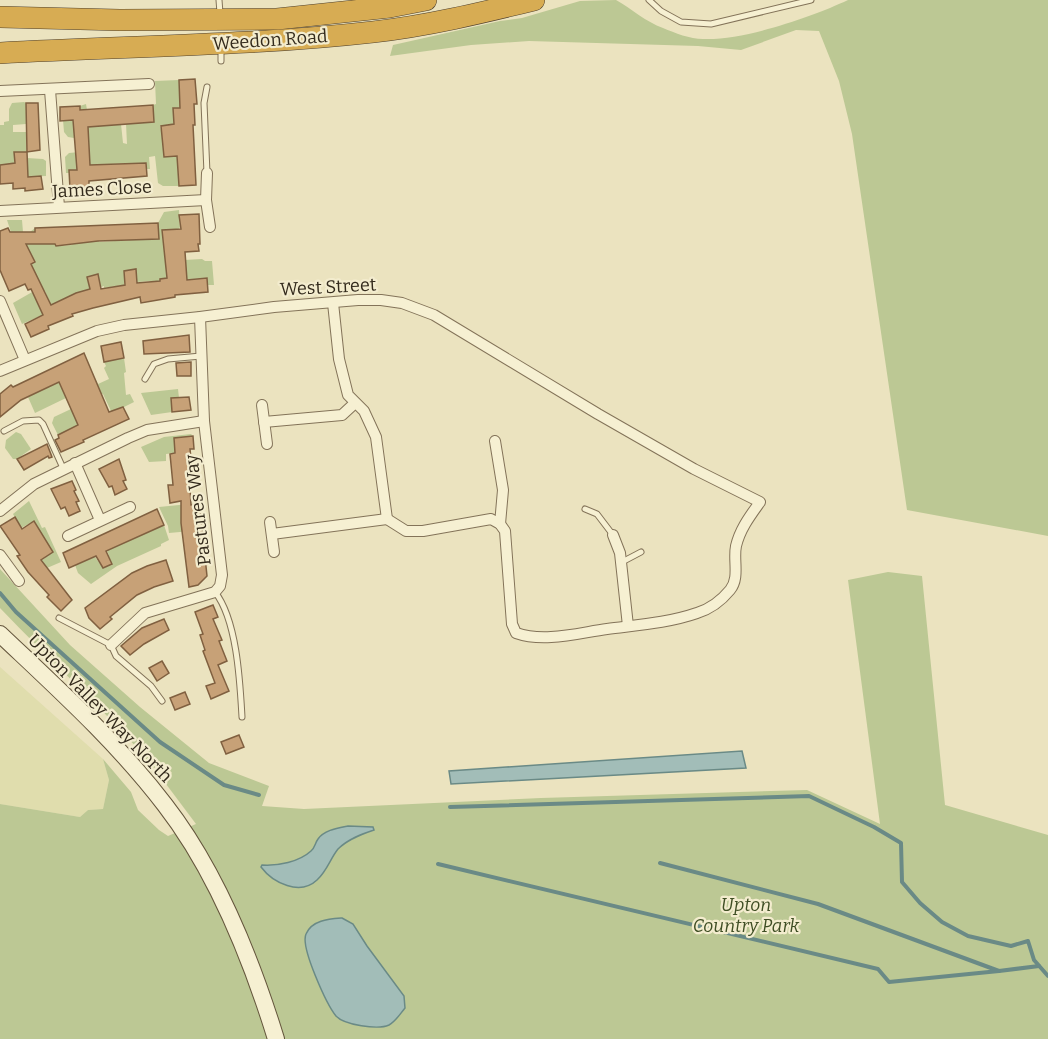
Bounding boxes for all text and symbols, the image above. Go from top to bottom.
street label: Weedon Road [212,25,329,55]
street label: James Close [51,175,152,203]
street label: West Street [279,273,377,301]
street label: Pastures Way [180,453,216,567]
street label: Upton Valley Way North [23,629,177,787]
park label: Upton Country Park [693,894,800,937]

